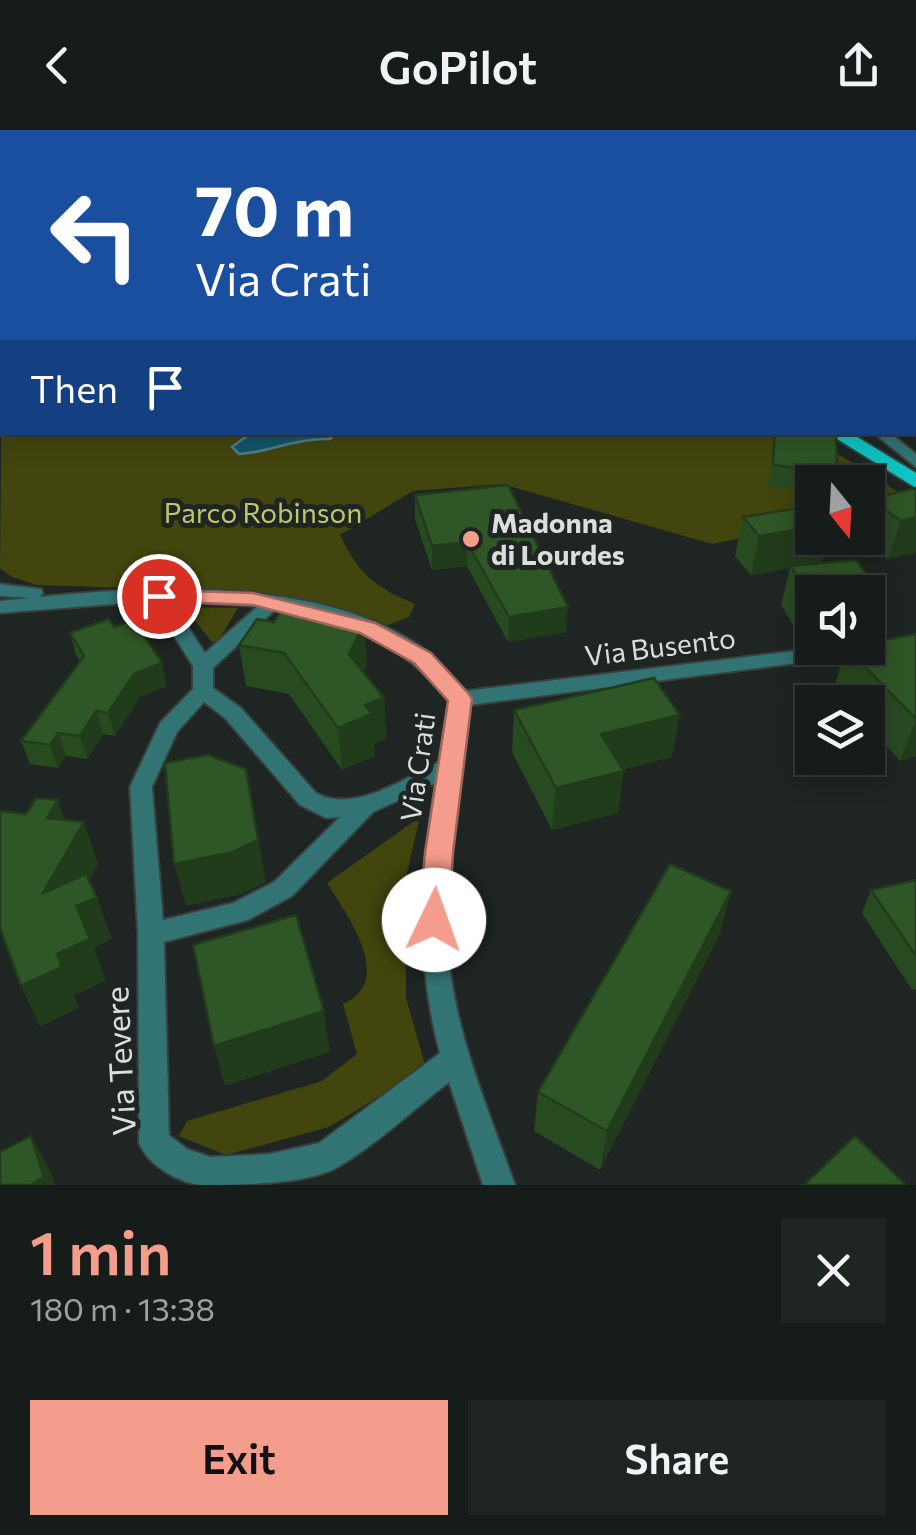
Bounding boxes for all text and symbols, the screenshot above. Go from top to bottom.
icon: back [30,38,85,93]
text: GoPilot [379,38,537,93]
icon: share [831,38,886,93]
text: 70 m [195,165,354,250]
icon: left [30,170,160,300]
text: Via Crati [195,250,372,305]
icon: arrive [138,360,193,415]
text: Then [30,364,118,411]
north arrow [795,465,885,555]
map controls [795,465,885,775]
park label: Parco Robinson [164,495,362,529]
place label: Madonna di Lourdes [491,505,625,571]
marker: Madonna di Lourdes [460,528,482,550]
pin [117,554,202,639]
icon: arrive [132,569,187,624]
button: sound [795,575,885,665]
street label: Via Busento [583,620,737,672]
button: layers [795,685,885,775]
street label: Via Crati [393,710,441,824]
position arrow [382,868,486,972]
street label: Via Tevere [95,985,143,1137]
text: 1 min [30,1214,171,1287]
button: close [781,1218,886,1323]
text: 180 m · 13:38 [30,1288,215,1328]
button: Exit [30,1400,448,1515]
button: Share [468,1400,886,1515]

